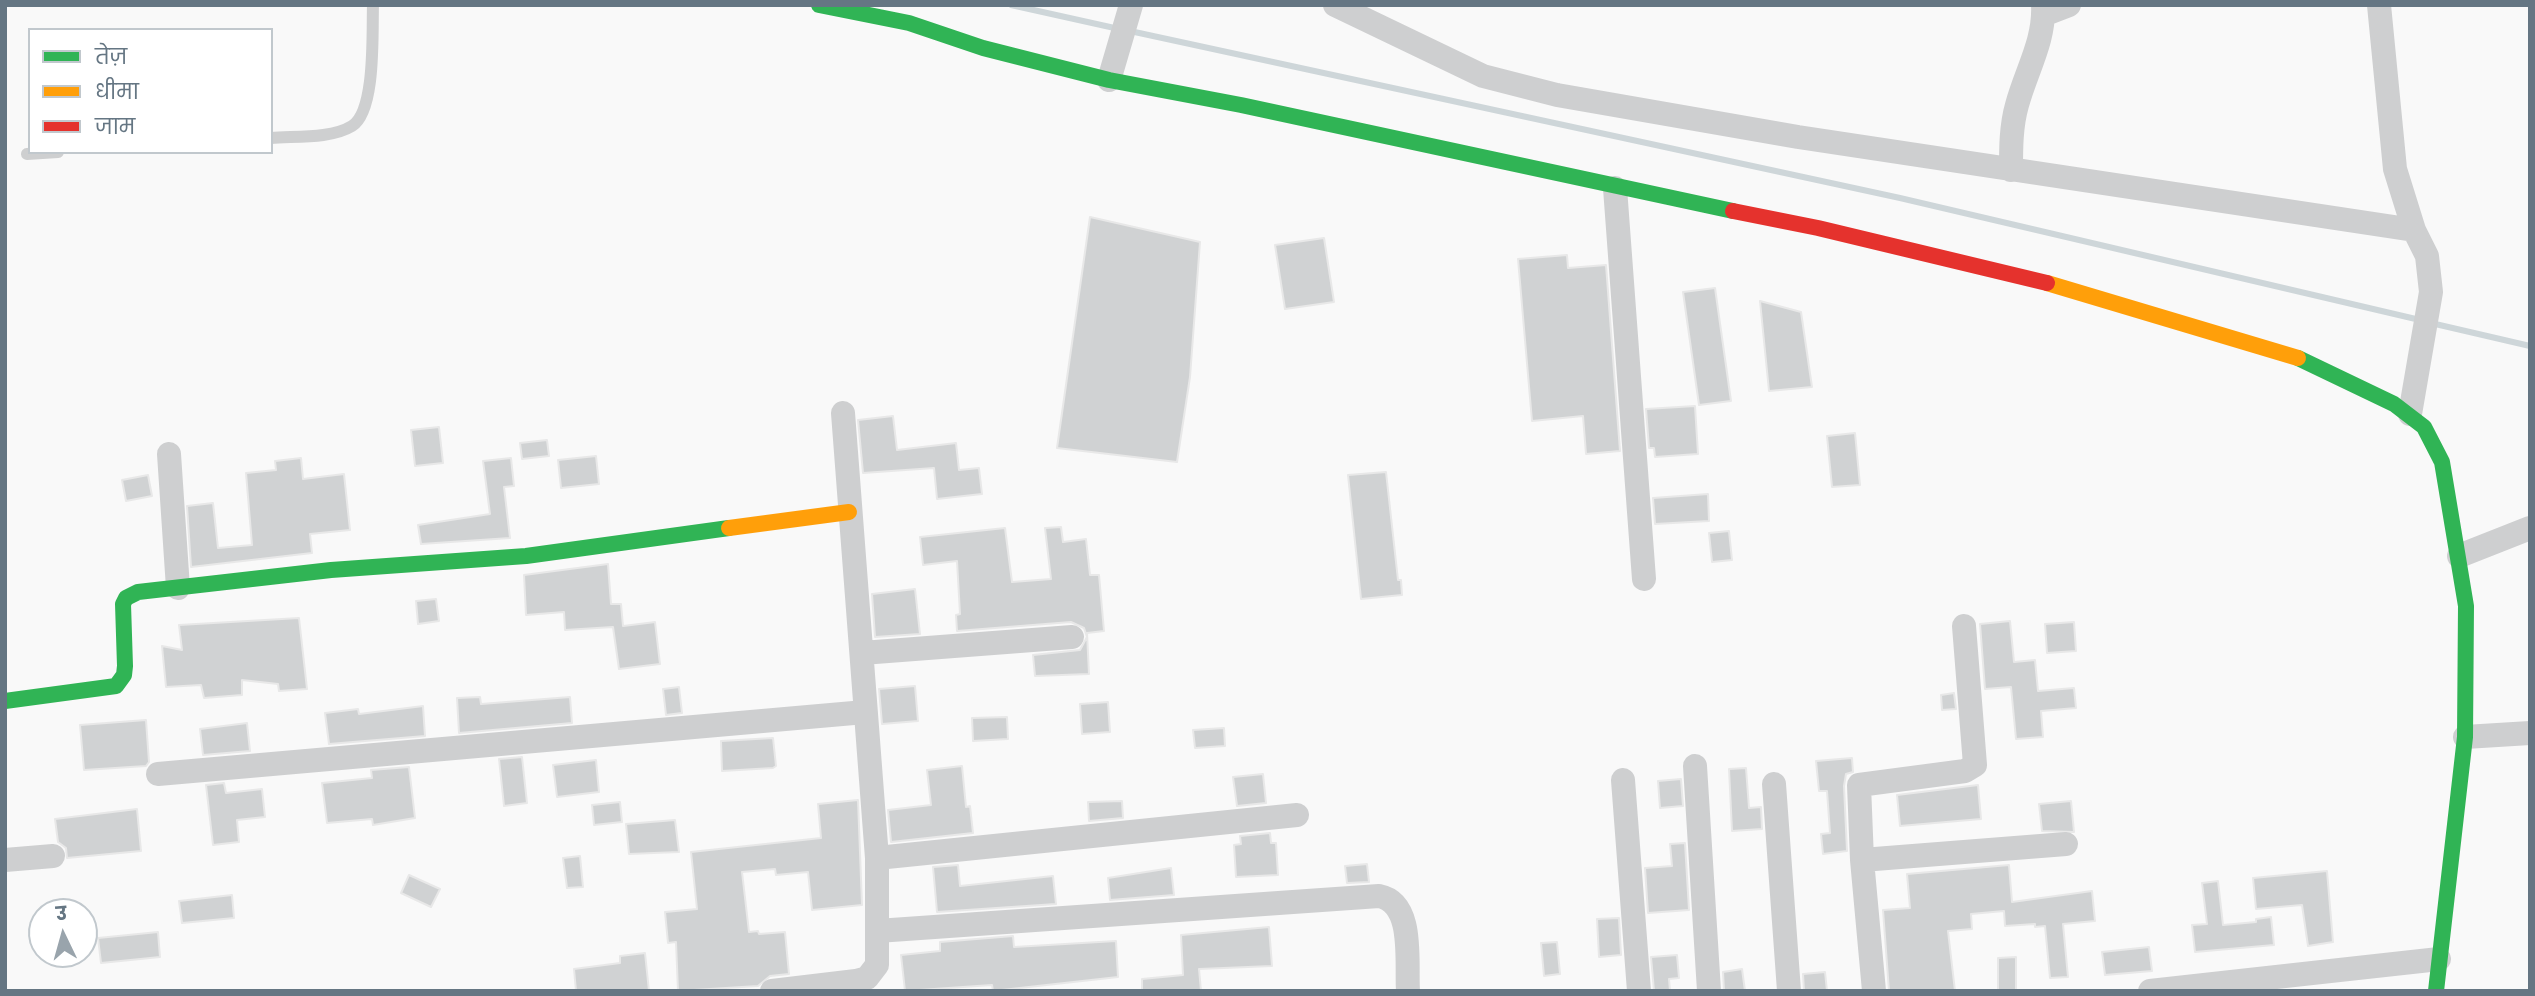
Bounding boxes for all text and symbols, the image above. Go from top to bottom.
legend [28,28,273,154]
text: तेज़ [95,42,127,71]
text: धीमा [95,77,139,106]
text: जाम [95,112,135,141]
north arrow [28,898,98,968]
text: उ [55,900,68,927]

